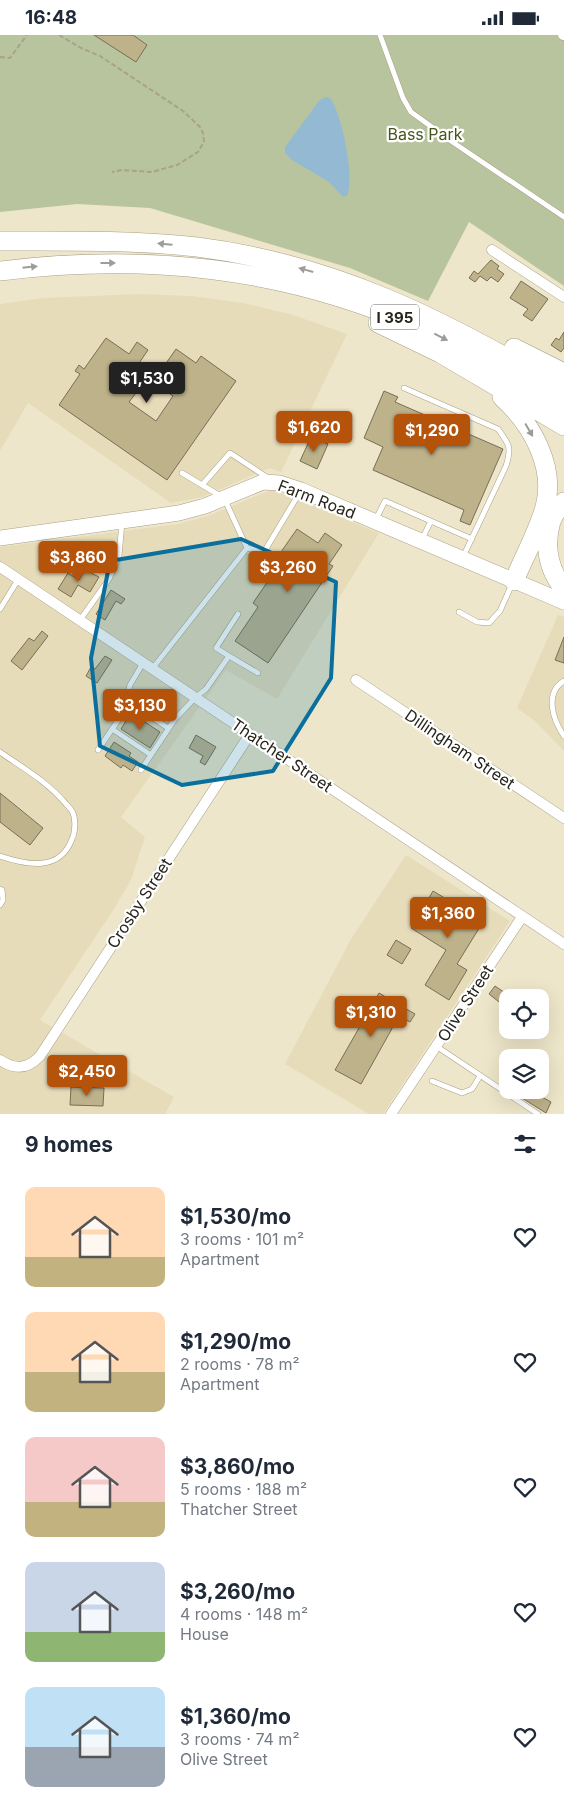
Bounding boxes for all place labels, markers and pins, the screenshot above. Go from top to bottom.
pin: $1,530 [106,361,188,404]
pin: $1,620 [273,411,355,453]
pin: $1,290 [391,413,473,456]
pin: $3,860 [37,541,119,583]
pin: $3,260 [247,551,329,593]
pin: $3,130 [99,689,181,731]
pin: $1,360 [407,897,489,939]
pin: $1,310 [330,995,412,1038]
pin: $2,450 [46,1055,128,1097]

